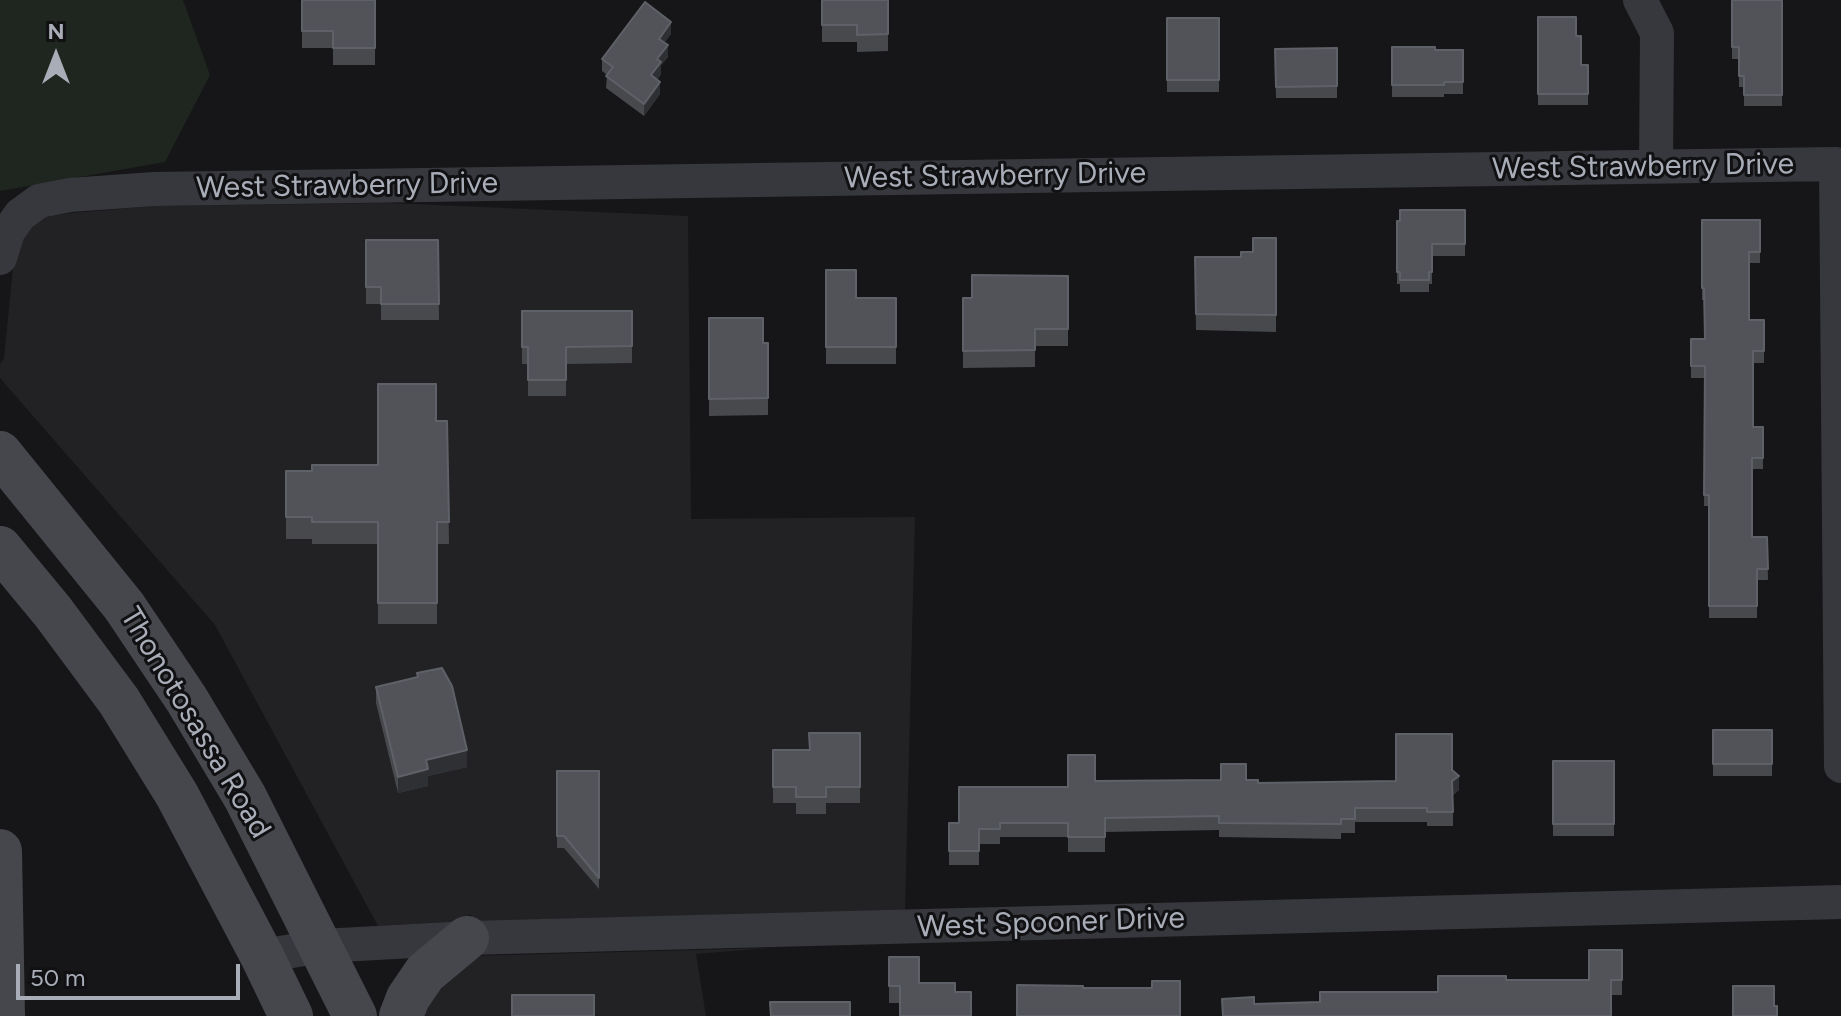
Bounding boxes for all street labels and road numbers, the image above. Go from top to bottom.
street label: West Strawberry Drive [1492,146,1794,188]
street label: West Strawberry Drive [844,155,1146,197]
street label: West Strawberry Drive [196,165,498,207]
street label: Thonotosassa Road [112,601,278,845]
street label: West Spooner Drive [917,900,1185,946]

